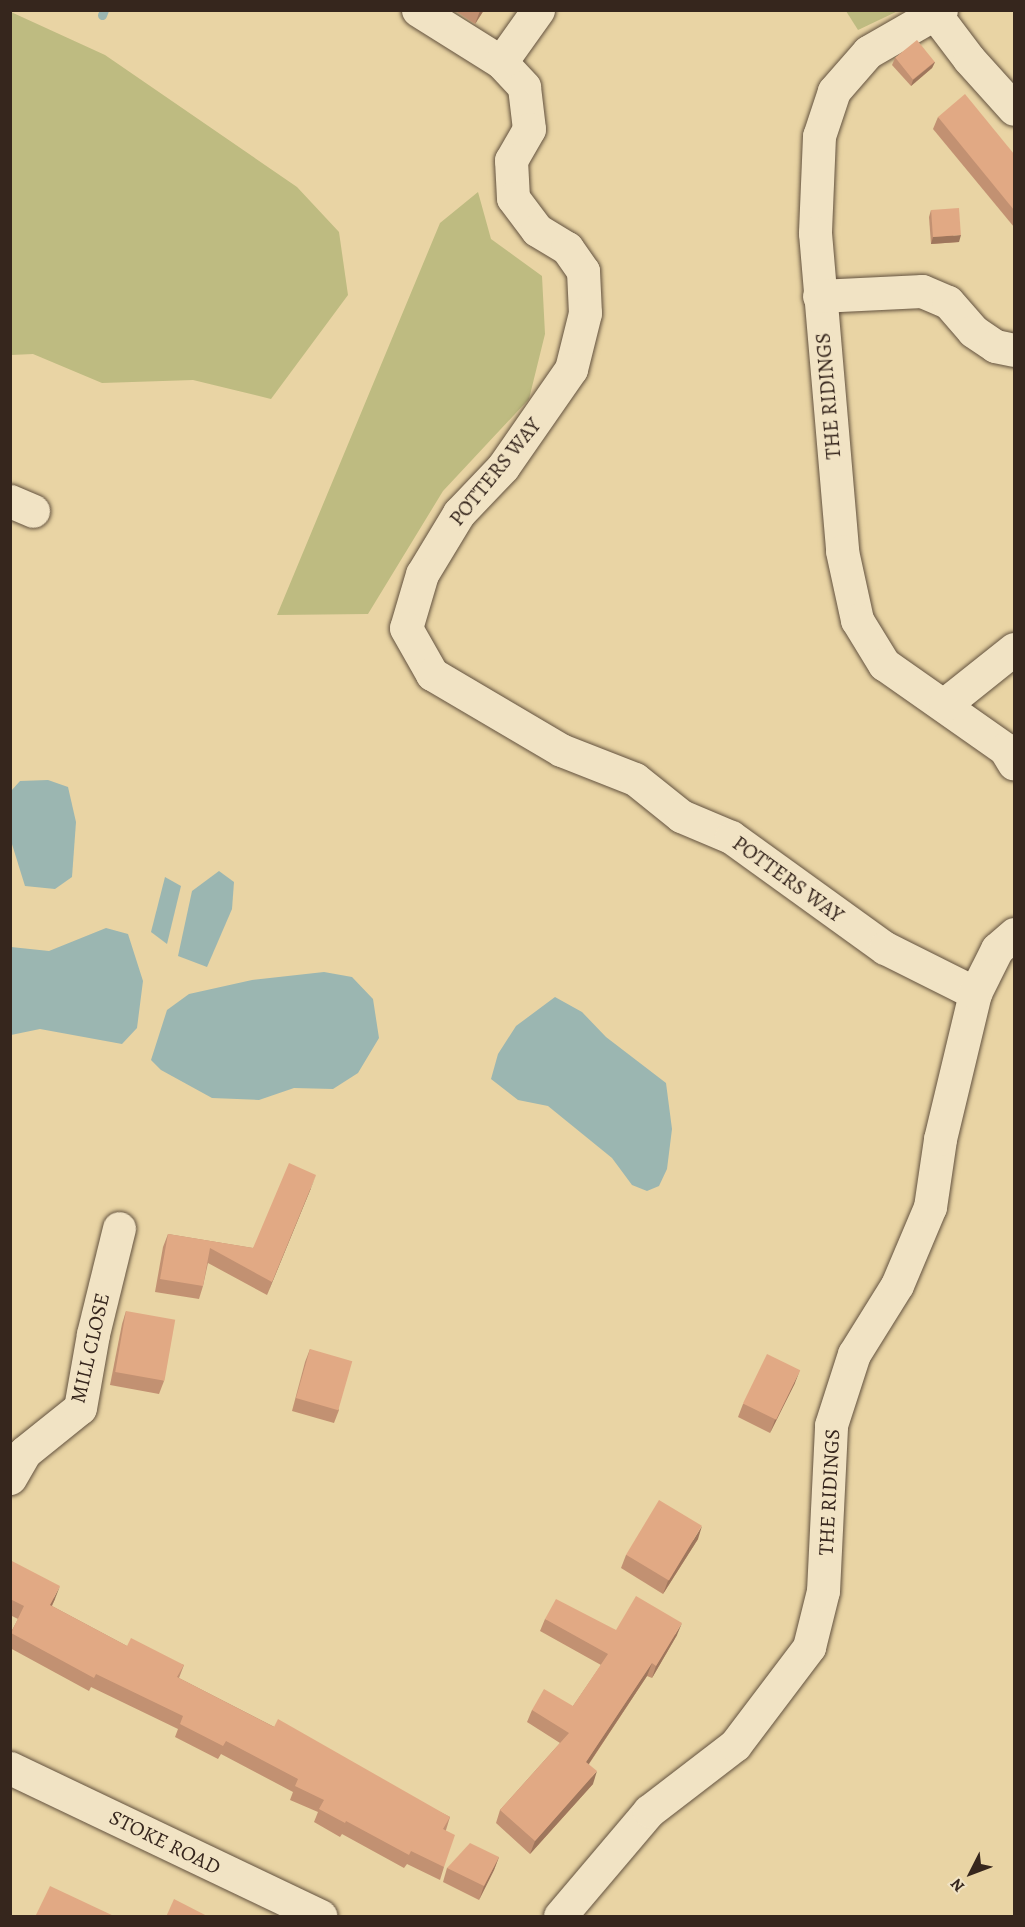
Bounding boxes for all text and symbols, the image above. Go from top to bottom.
street label: THE RIDINGS [810,332,846,460]
street label: POTTERS WAY [444,413,546,531]
street label: POTTERS WAY [728,830,848,928]
street label: MILL CLOSE [65,1290,115,1406]
street label: THE RIDINGS [813,1428,845,1556]
street label: STOKE ROAD [105,1804,225,1880]
north arrow [941,1843,1001,1903]
text: N [946,1873,970,1897]

